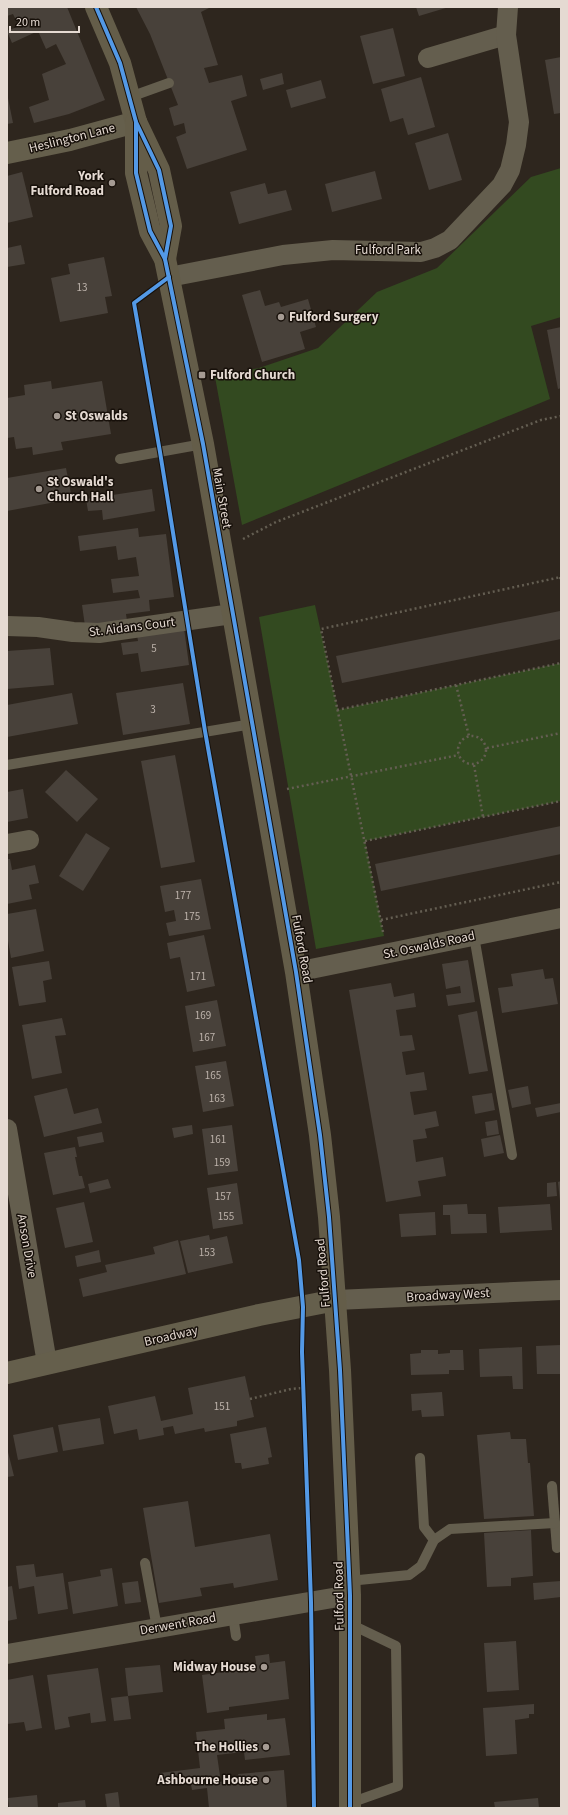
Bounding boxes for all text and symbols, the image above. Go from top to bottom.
scale bar [10,8,79,34]
text: 20 m [16,14,40,31]
street label: Heslington Lane [27,119,117,157]
place label: York Fulford Road [31,167,105,200]
marker: York Fulford Road [107,178,117,188]
street label: Fulford Park [355,241,421,259]
house number: 13 [77,280,87,295]
place label: Fulford Surgery [289,308,379,326]
marker: Fulford Surgery [276,312,286,322]
place label: Fulford Church [210,366,295,384]
marker: Fulford Church [197,370,207,380]
place label: St Oswalds [65,407,128,425]
marker: St Oswalds [52,411,62,421]
street label: Main Street [208,466,236,530]
place label: St Oswald's Church Hall [47,473,114,506]
marker: St Oswald's Church Hall [34,484,44,494]
street label: St. Aidans Court [88,613,177,641]
house number: 5 [151,641,157,656]
house number: 3 [150,702,156,717]
house number: 177 [175,888,191,903]
house number: 175 [184,909,200,924]
street label: Fulford Road [287,913,317,985]
street label: St. Oswalds Road [382,926,476,964]
house number: 171 [190,969,206,984]
house number: 169 [195,1008,211,1023]
house number: 167 [199,1030,215,1045]
house number: 165 [205,1068,221,1083]
house number: 163 [209,1091,225,1106]
house number: 161 [210,1132,226,1147]
house number: 159 [214,1155,230,1170]
house number: 157 [215,1189,231,1204]
house number: 155 [218,1209,234,1224]
street label: Anson Drive [13,1213,41,1279]
street label: Fulford Road [311,1238,335,1308]
house number: 153 [199,1245,215,1260]
street label: Broadway West [406,1284,491,1306]
street label: Broadway [142,1321,200,1351]
house number: 151 [214,1399,230,1414]
street label: Fulford Road [329,1561,349,1631]
street label: Derwent Road [139,1608,217,1640]
place label: Midway House [173,1658,256,1676]
marker: Midway House [259,1662,269,1672]
place label: The Hollies [195,1738,258,1756]
marker: The Hollies [261,1742,271,1752]
place label: Ashbourne House [156,1771,258,1789]
marker: Ashbourne House [261,1775,271,1785]

